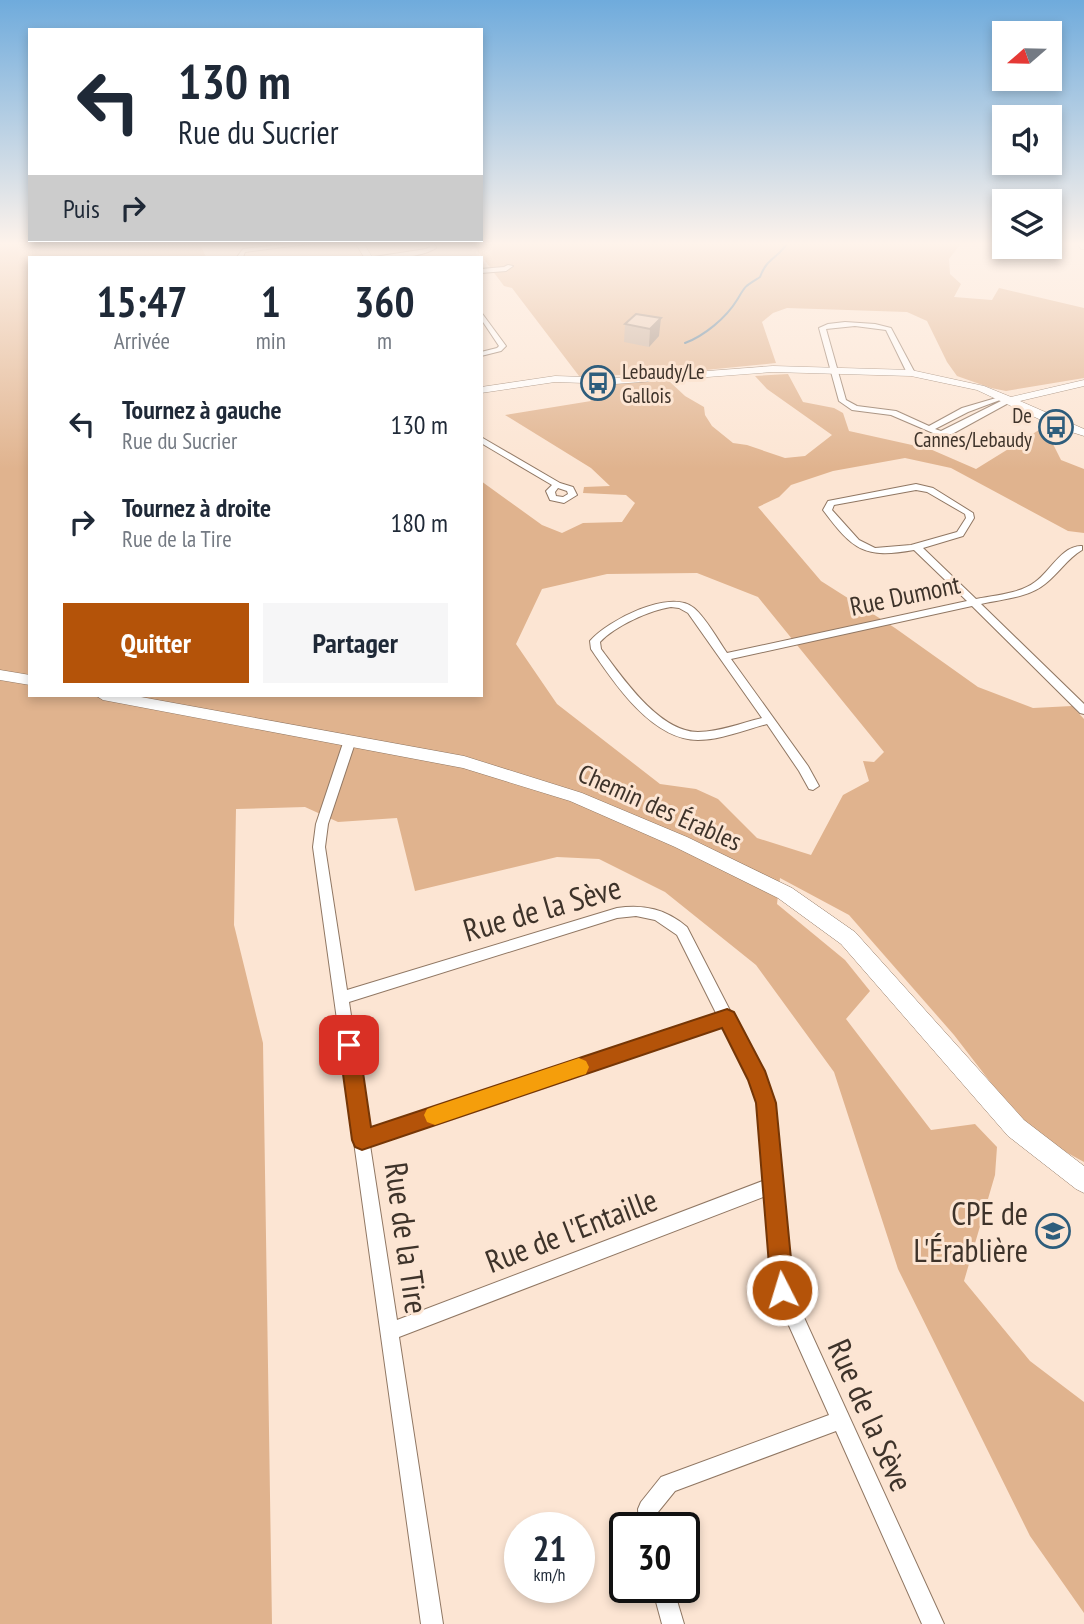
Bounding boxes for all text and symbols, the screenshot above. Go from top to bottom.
north arrow [992,21,1062,91]
map controls [992,21,1062,259]
text: 130 m [178,49,291,113]
icon: left [63,56,154,147]
button: sound [992,105,1062,175]
text: Rue du Sucrier [178,111,338,153]
icon: right [114,189,152,227]
button: layers [992,189,1062,259]
text: Puis [63,192,100,225]
text: 15:47 [96,274,187,329]
text: 1 [261,274,281,329]
text: 360 [354,274,415,329]
text: Arrivée [114,326,170,355]
text: min [256,326,286,355]
text: m [377,326,392,355]
place label: Lebaudy/Le Gallois [622,358,705,409]
bus stop icon: Lebaudy/Le Gallois [579,364,617,402]
text: Tournez à gauche [122,393,282,426]
place label: De Cannes/Lebaudy [914,402,1032,453]
icon: left [63,405,101,443]
text: 130 m [390,408,448,441]
bus stop icon: De Cannes/Lebaudy [1037,408,1075,446]
text: Rue du Sucrier [122,426,237,455]
text: Tournez à droite [122,491,271,524]
icon: right [63,503,101,541]
text: 180 m [390,506,448,539]
text: Rue de la Tire [122,524,232,553]
street label: Rue Dumont [847,567,963,623]
button: Quitter [63,603,249,683]
button: Partager [263,603,448,683]
street label: Chemin des Érables [573,756,747,858]
street label: Rue de la Sève [458,865,626,951]
pin [319,1015,379,1075]
icon: arrive [330,1026,368,1064]
street label: Rue de la Tire [376,1160,438,1316]
street label: Rue de l'Entaille [479,1178,663,1282]
place label: CPE de L'Érablière [913,1192,1028,1271]
school or university icon: CPE de L'Érablière [1034,1212,1072,1250]
position arrow [745,1253,819,1327]
street label: Rue de la Sève [819,1332,923,1498]
speed limit sign: 30 [609,1512,700,1603]
text: 21 [533,1525,566,1571]
text: km/h [534,1563,565,1586]

